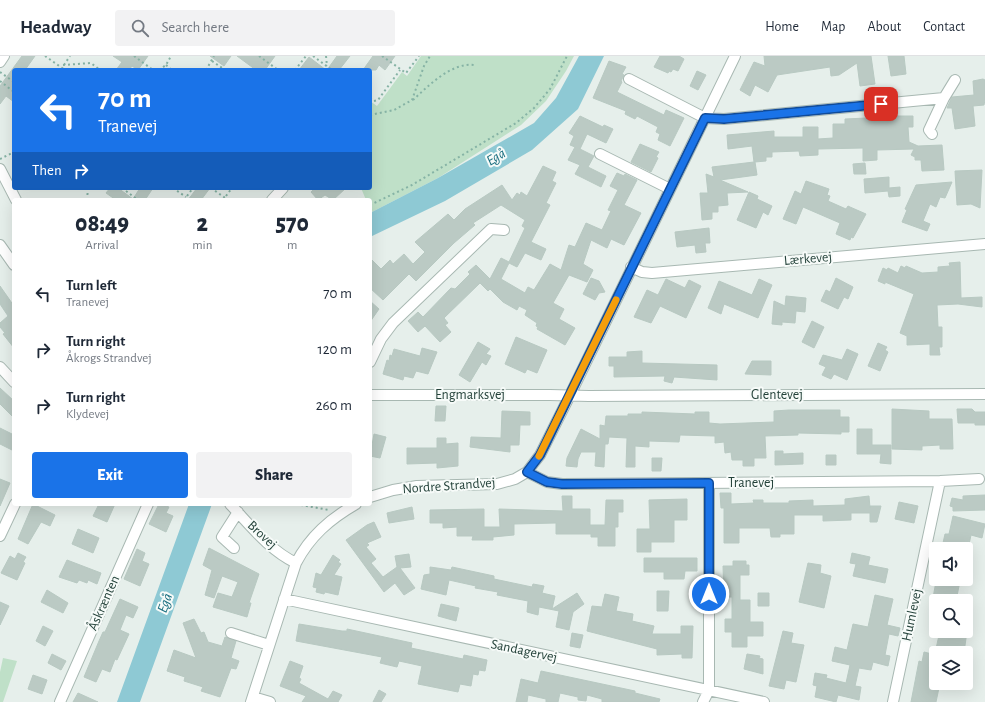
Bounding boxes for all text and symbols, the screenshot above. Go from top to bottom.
search box [115,10,395,46]
icon: search [129,17,151,39]
text: Headway [20,18,91,37]
text: Search here [161,20,229,35]
text: Home [765,20,799,34]
text: Map [821,20,845,34]
text: About [867,20,901,34]
text: Contact [923,20,965,34]
icon: left [32,84,84,136]
text: 70 m [98,85,152,113]
pin [864,87,898,121]
icon: arrive [870,93,892,115]
text: Tranevej [98,118,157,136]
water label: Egå [484,146,508,168]
icon: right [70,160,92,182]
text: Then [32,163,62,178]
text: 08:49 [75,212,129,236]
text: 2 [197,212,208,236]
text: 570 [275,212,309,236]
text: Arrival [85,239,119,252]
text: min [192,239,212,252]
text: m [287,239,297,252]
street label: Lærkevej [783,250,833,268]
text: Turn left [66,278,117,293]
icon: left [32,283,54,305]
text: 70 m [323,286,352,301]
text: Tranevej [66,296,109,309]
text: Turn right [66,334,125,349]
icon: right [32,339,54,361]
text: 120 m [318,342,352,357]
text: Åkrogs Strandvej [66,352,152,365]
street label: Engmarksvej [435,388,505,402]
street label: Glentevej [751,388,803,402]
text: Turn right [66,390,125,405]
icon: right [32,395,54,417]
text: 260 m [316,398,352,413]
text: Klydevej [66,408,109,421]
button: Exit [32,452,188,498]
button: Share [196,452,352,498]
street label: Nordre Strandvej [402,476,496,496]
street label: Tranevej [728,476,774,490]
street label: Brovej [245,518,279,552]
map controls [929,542,973,690]
button: sound [929,542,973,586]
street label: Åskrænten [84,573,122,633]
position arrow [688,573,730,615]
street label: Humlevej [900,587,924,643]
water label: Egå [155,591,175,615]
button: search [929,594,973,638]
street label: Sandagervej [490,637,558,665]
button: layers [929,646,973,690]

